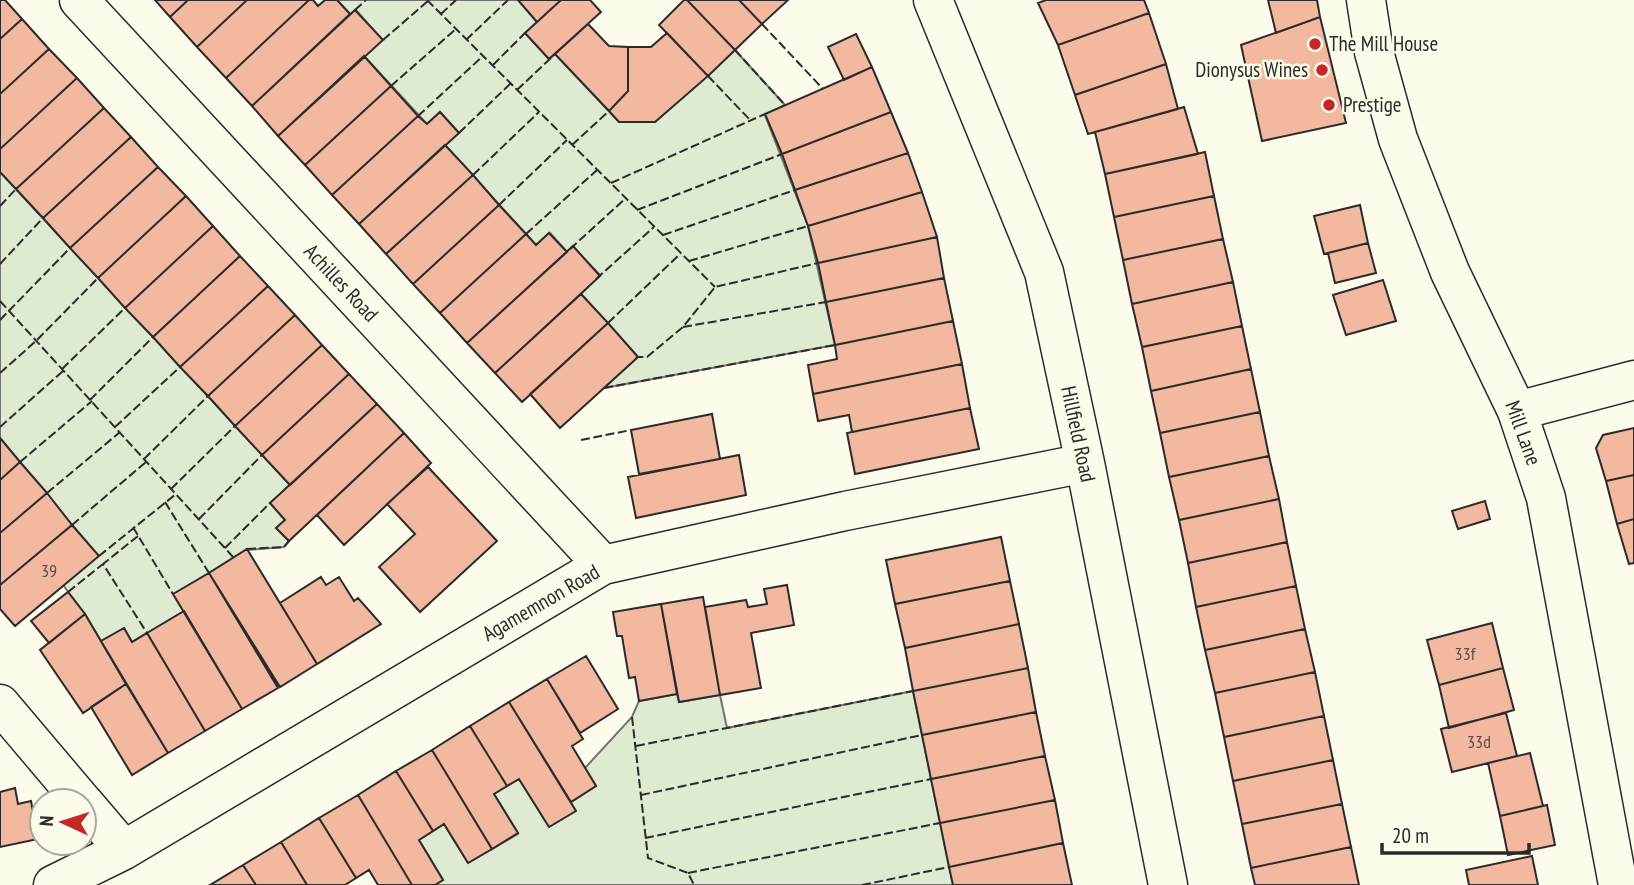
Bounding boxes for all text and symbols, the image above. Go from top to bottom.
place label: The Mill House [1329,30,1438,57]
marker: The Mill House [1307,36,1323,52]
place label: Dionysus Wines [1195,56,1308,83]
marker: Dionysus Wines [1314,62,1330,78]
place label: Prestige [1343,91,1402,118]
marker: Prestige [1321,97,1337,113]
street label: Achilles Road [298,238,384,327]
street label: Hillfield Road [1055,383,1102,484]
street label: Mill Lane [1499,397,1548,469]
street label: Agamemnon Road [477,558,604,647]
house number: 39 [41,559,57,582]
house number: 33f [1455,642,1477,665]
house number: 33d [1467,730,1491,753]
north arrow [28,787,98,857]
scale bar [1382,812,1529,856]
text: N [34,815,58,827]
text: 20 m [1392,822,1429,849]

